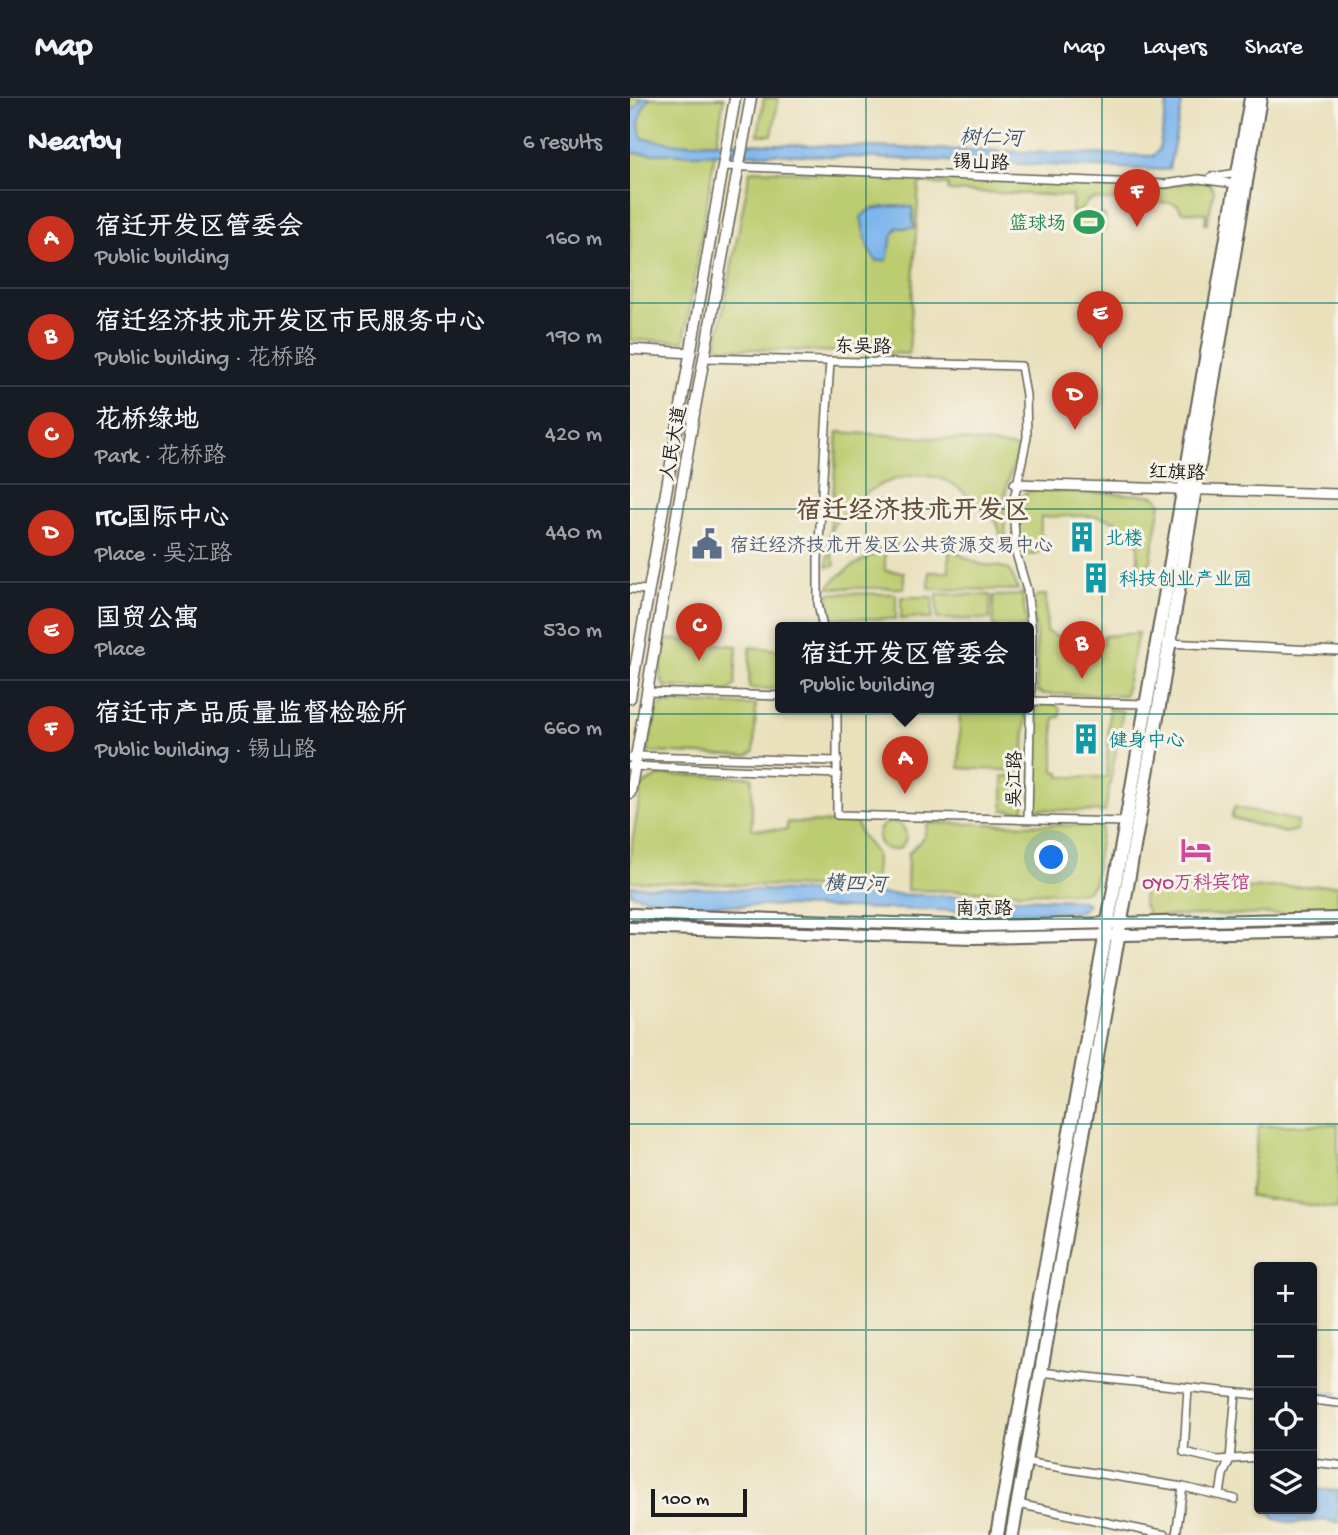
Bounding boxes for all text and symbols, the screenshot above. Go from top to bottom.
text: Map [35,29,92,67]
text: Map [1063,34,1105,63]
text: Layers [1143,34,1207,63]
text: Share [1245,34,1303,63]
text: Nearby [28,126,121,161]
water label: 树仁河 [959,126,1026,154]
text: 6 results [523,130,602,157]
street label: 锡山路 [952,151,1010,177]
pin: F [1114,169,1160,227]
sports icon: 篮球场 [1072,205,1106,239]
place label: 篮球场 [1009,213,1066,237]
text: 宿迁开发区管委会 [95,214,303,245]
text: A [44,226,58,253]
text: 160 m [546,226,602,253]
text: Public building [95,245,229,272]
pin: E [1077,291,1123,349]
text: 宿迁经济技术开发区市民服务中心 [95,309,485,340]
text: B [45,324,57,351]
text: 190 m [546,324,602,351]
street label: 东吴路 [834,336,892,360]
text: Public building · 花桥路 [95,346,317,373]
pin: D [1052,372,1098,430]
street label: 人民大道 [657,404,693,483]
text: 花桥绿地 [95,407,199,438]
text: C [45,422,57,449]
text: 420 m [545,422,602,449]
text: Park · 花桥路 [95,444,226,471]
street label: 红旗路 [1148,461,1206,487]
district label: 宿迁经济技术开发区 [796,496,1030,529]
text: ITC国际中心 [95,505,229,536]
text: D [44,520,59,547]
text: 440 m [545,520,602,547]
building icon: 北楼 [1065,520,1099,554]
public building icon: 宿迁经济技术开发区公共资源交易中心 [690,527,724,561]
place label: 北楼 [1105,528,1143,552]
place label: 宿迁经济技术开发区公共资源交易中心 [730,535,1053,559]
text: Place · 吴江路 [95,542,232,569]
building icon: 科技创业产业园 [1079,561,1113,595]
place label: 科技创业产业园 [1119,569,1252,593]
pin: C [676,603,722,661]
text: 国贸公寓 [95,606,199,637]
text: E [44,618,58,645]
text: 530 m [543,618,602,645]
pin: B [1059,621,1105,679]
popup [775,622,1034,713]
text: Place [95,637,145,664]
text: 宿迁开发区管委会 [800,642,1009,673]
text: Public building [800,673,935,700]
text: 宿迁市产品质量监督检验所 [95,701,407,732]
text: F [45,716,57,743]
text: 660 m [544,716,602,743]
building icon: 健身中心 [1069,722,1103,756]
place label: 健身中心 [1109,730,1185,754]
pin: A [882,736,928,794]
text: Public building · 锡山路 [95,738,317,765]
street label: 吴江路 [1004,750,1028,808]
hotel icon: OYO万科宾馆 [1179,833,1213,867]
your location [1034,840,1068,874]
water label: 横四河 [823,872,890,900]
place label: OYO万科宾馆 [1142,872,1250,896]
street label: 南京路 [955,898,1013,922]
map controls [1254,1262,1317,1514]
button: + [1254,1262,1317,1325]
button: − [1254,1325,1317,1388]
button: locate [1254,1388,1317,1451]
button: layers [1254,1451,1317,1514]
scale bar [651,1486,747,1518]
text: 100 m [662,1489,709,1512]

